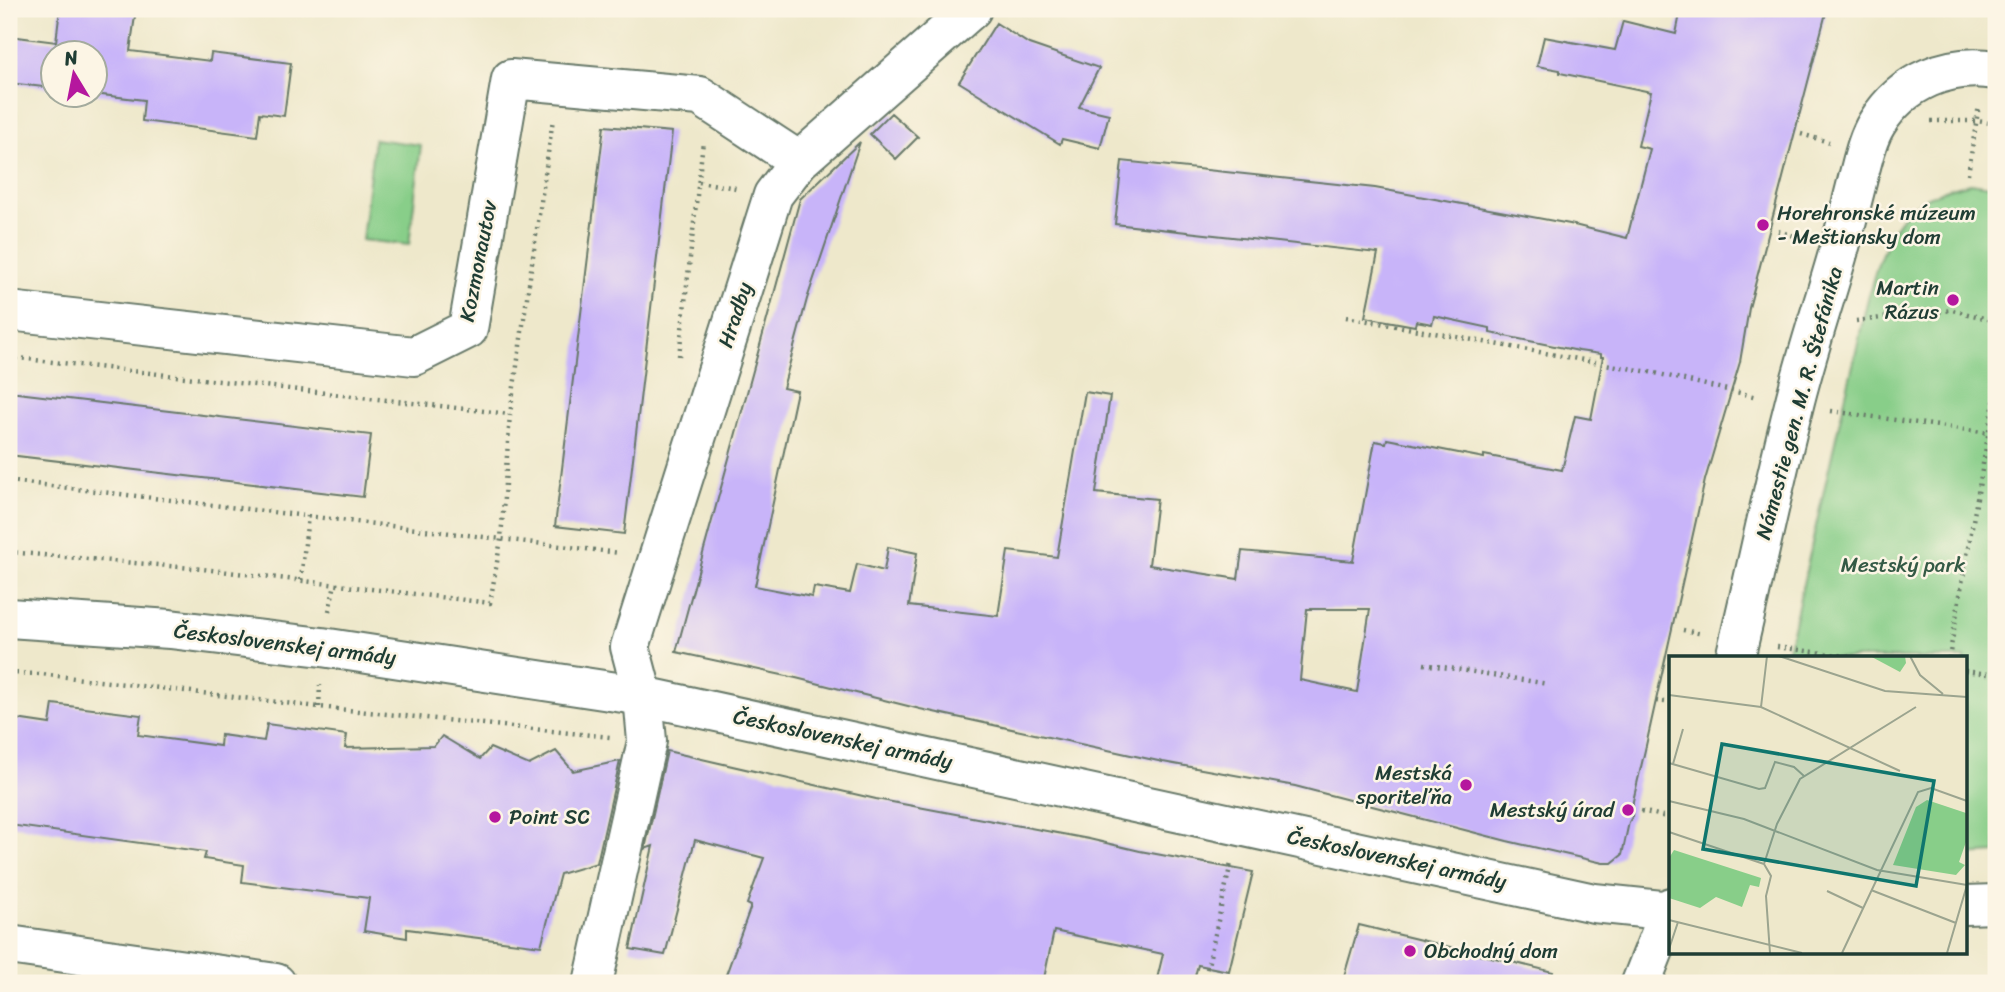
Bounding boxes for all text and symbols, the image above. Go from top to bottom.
north arrow [38,38,108,108]
text: N [61,40,81,75]
place label: Horehronské múzeum - Meštiansky dom [1777,194,1976,256]
street label: Kozmonautov [448,196,509,325]
marker: Horehronské múzeum - Meštiansky dom [1755,217,1771,233]
street label: Námestie gen. M. R. Štefánika [1744,262,1854,544]
place label: Martin Rázus [1876,269,1939,331]
street label: Hradby [707,277,763,353]
marker: Martin Rázus [1945,292,1961,308]
park label: Mestský park [1841,546,1966,584]
street label: Československej armády [172,612,398,676]
inset map [1669,656,1966,954]
street label: Československej armády [730,697,956,781]
place label: Mestská sporiteľňa [1355,754,1452,816]
marker: Mestská sporiteľňa [1458,777,1474,793]
place label: Mestský úrad [1490,791,1616,829]
place label: Point SC [509,798,590,836]
marker: Mestský úrad [1620,802,1636,818]
marker: Point SC [487,809,503,825]
street label: Československej armády [1284,817,1510,901]
place label: Obchodný dom [1424,932,1558,970]
marker: Obchodný dom [1402,943,1418,959]

